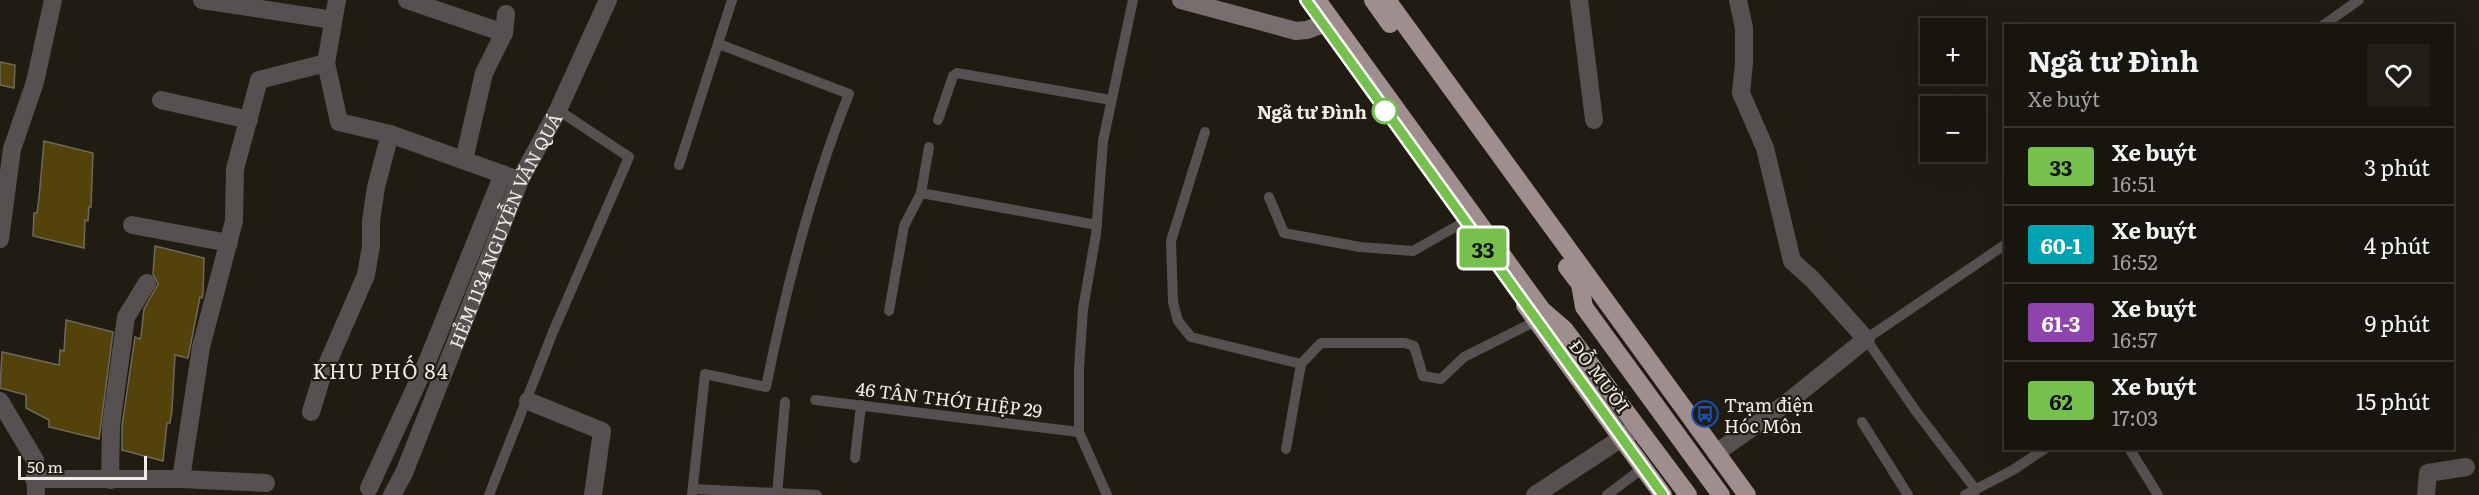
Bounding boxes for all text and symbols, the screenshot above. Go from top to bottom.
map controls [1920,18,1986,162]
button: + [1920,18,1986,84]
text: Ngã tư Đình [2028,39,2199,81]
button: heart [2367,44,2430,107]
text: Xe buýt [2028,83,2100,113]
button: − [1920,96,1986,162]
place label: Ngã tư Đình [1257,98,1367,125]
marker: Ngã tư Đình [1372,98,1398,124]
street label: HẺM 1134 NGUYỄN VĂN QUÁ [441,107,568,352]
text: Xe buýt [2112,135,2197,168]
text: 3 phút [2364,150,2430,183]
text: 33 [2049,151,2073,182]
text: 16:51 [2112,168,2156,198]
text: Xe buýt [2112,213,2197,246]
line badge: 33 [1456,228,1510,268]
text: 4 phút [2364,228,2430,261]
text: 60-1 [2041,229,2082,260]
text: 33 [1471,233,1495,264]
text: 16:52 [2112,246,2158,276]
text: Xe buýt [2112,291,2197,324]
text: 9 phút [2365,306,2430,339]
text: 61-3 [2041,307,2081,338]
text: 16:57 [2112,324,2158,354]
street label: ĐỖ MƯỜI [1563,333,1638,419]
district label: KHU PHỐ 84 [312,355,450,385]
text: Xe buýt [2112,369,2197,402]
street label: 46 TÂN THỚI HIỆP 29 [854,374,1044,424]
text: 15 phút [2356,384,2430,417]
text: 62 [2049,385,2073,416]
place label: Trạm điện Hóc Môn [1724,391,1814,439]
bus stop icon: Trạm điện Hóc Môn [1690,399,1720,429]
text: 17:03 [2112,402,2158,432]
scale bar [18,453,147,480]
text: 50 m [27,454,63,478]

